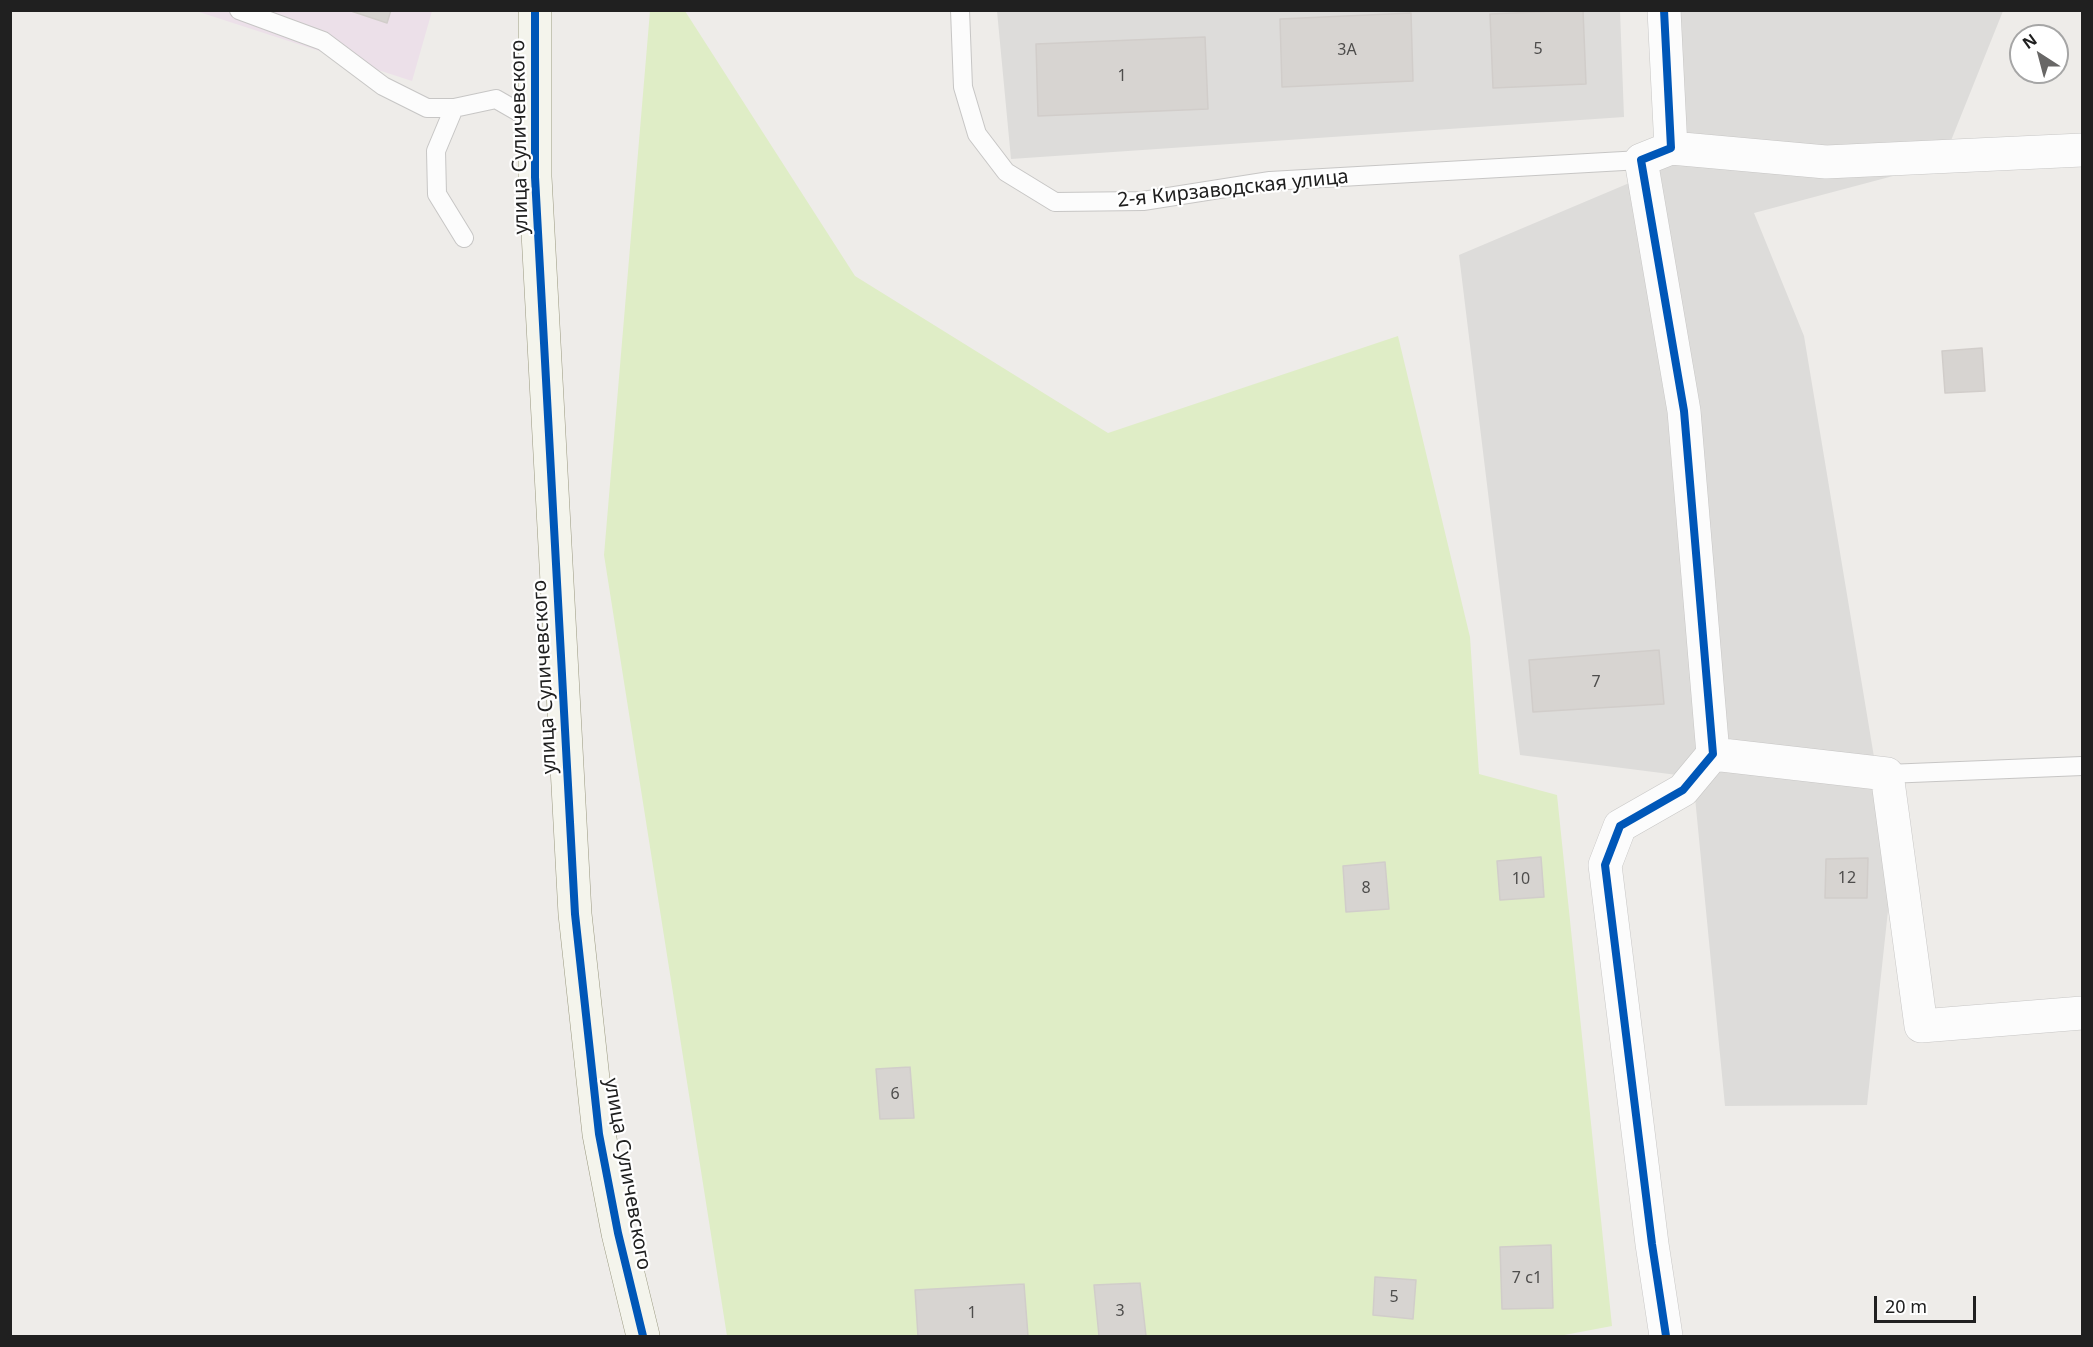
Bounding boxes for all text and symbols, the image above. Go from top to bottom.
north arrow [2009,24,2069,84]
text: N [2018,28,2041,54]
house number: 5 [1533,39,1543,59]
street label: улица Суличевского [506,40,534,234]
house number: 3А [1337,40,1357,60]
house number: 1 [1117,66,1127,86]
street label: 2-я Кирзаводская улица [1116,165,1350,213]
street label: улица Суличевского [528,579,562,775]
house number: 7 [1591,672,1601,692]
house number: 12 [1838,868,1856,888]
house number: 10 [1512,869,1530,889]
house number: 8 [1361,878,1371,898]
street label: улица Суличевского [598,1076,656,1272]
house number: 6 [890,1084,900,1104]
house number: 7 с1 [1512,1268,1542,1288]
scale bar [1877,1284,1979,1322]
house number: 5 [1389,1287,1399,1307]
text: 20 m [1885,1294,1927,1318]
house number: 3 [1115,1301,1125,1321]
house number: 1 [967,1303,977,1323]

